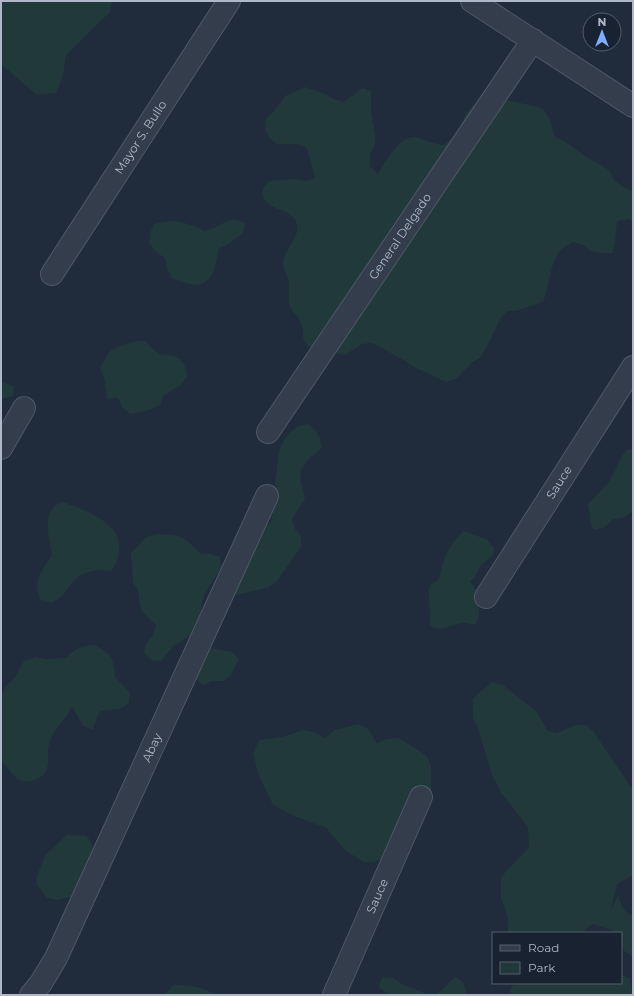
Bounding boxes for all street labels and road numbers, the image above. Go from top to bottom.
street label: Mayor S. Bullo [111,97,170,177]
street label: General Delgado [365,190,434,282]
street label: Sauce [543,463,575,502]
street label: Abay [139,730,165,764]
street label: Sauce [363,876,391,916]

